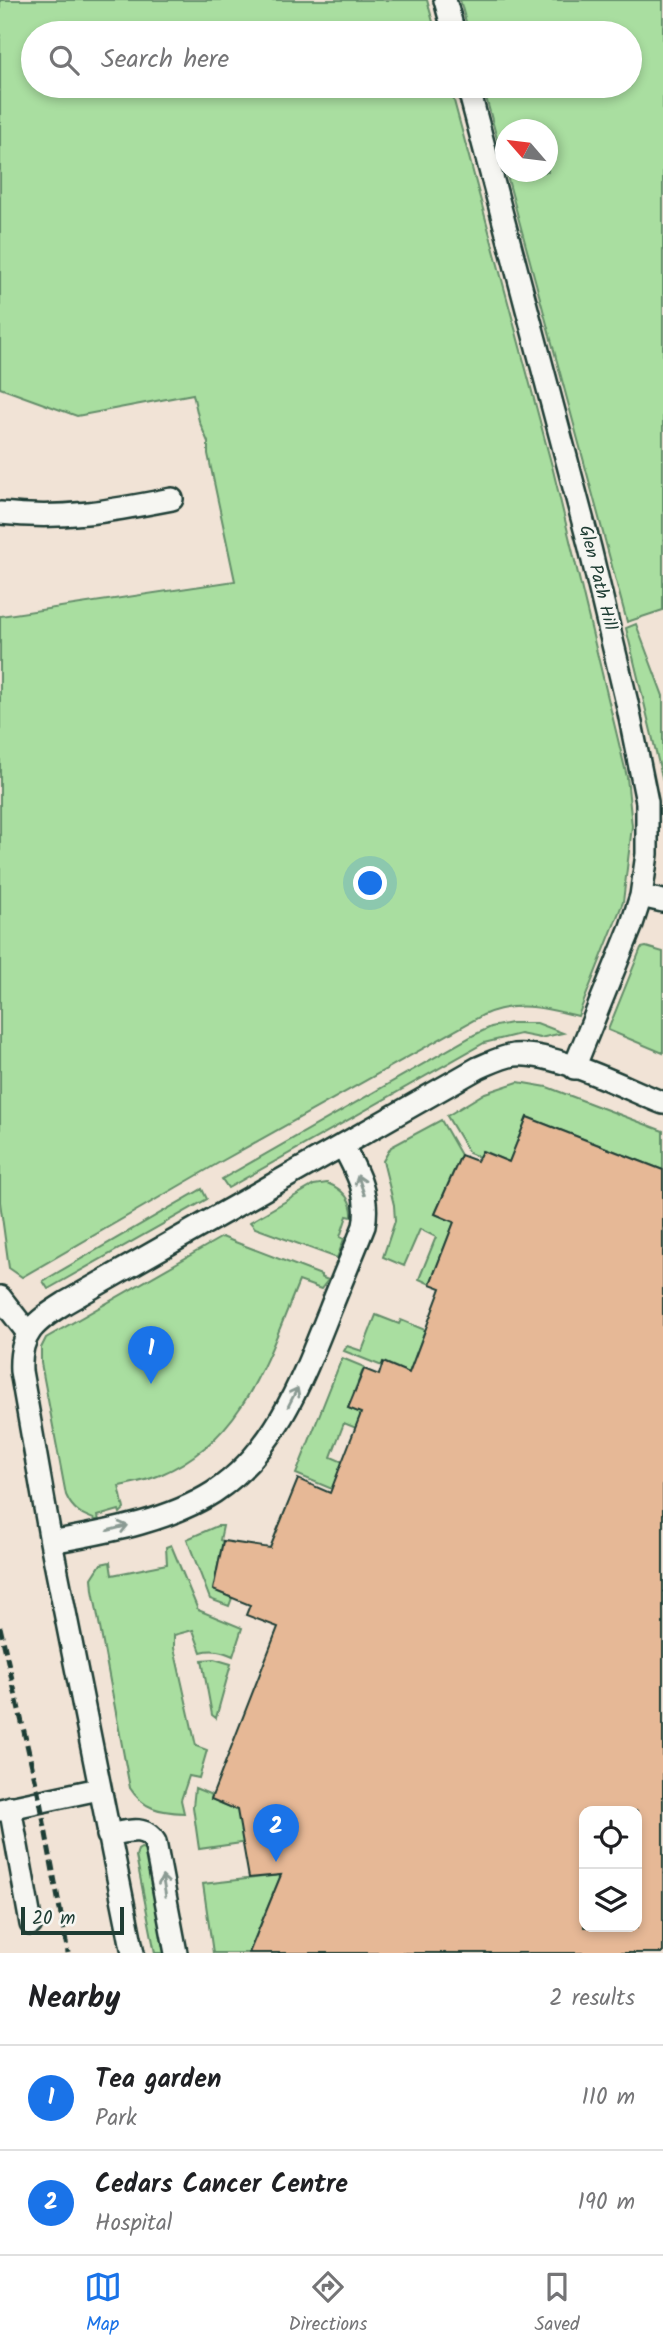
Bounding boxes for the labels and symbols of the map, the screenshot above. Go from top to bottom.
north arrow [495,119,558,182]
street label: Glen Path Hill [570,522,624,634]
your location [353,866,387,900]
one-way arrow [354,1174,366,1196]
pin: 1 [128,1326,174,1384]
one-way arrow [287,1387,301,1408]
one-way arrow [106,1520,129,1534]
pin: 2 [253,1804,299,1862]
one-way arrow [157,1875,170,1898]
scale bar [21,1904,124,1936]

